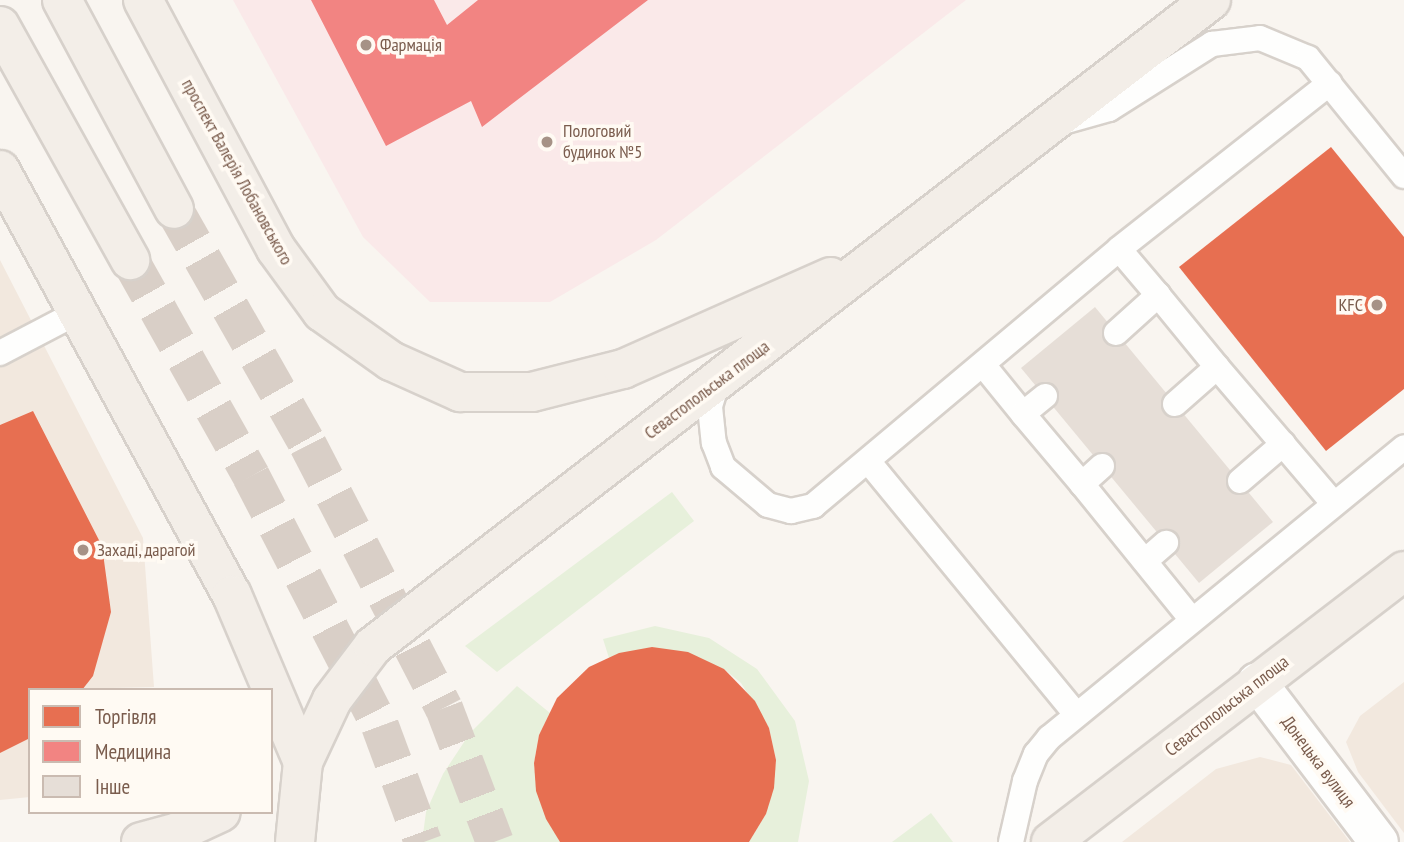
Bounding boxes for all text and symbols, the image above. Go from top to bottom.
place label: Фармація [380,34,442,56]
marker: Фармація [358,37,374,53]
street label: проспект Валерія Лобановського [177,75,297,269]
place label: Пологовий будинок №5 [563,121,642,164]
marker: Пологовий будинок №5 [537,132,557,152]
place label: KFC [1338,294,1363,316]
marker: KFC [1369,297,1385,313]
street label: Севастопольська площа [640,336,774,444]
place label: Захаді, дарагой [97,539,197,561]
marker: Захаді, дарагой [75,542,91,558]
street label: Севастопольська площа [1161,651,1293,761]
legend [28,688,273,814]
text: Торгівля [95,703,156,730]
street label: Донецька вулиця [1277,712,1359,812]
text: Медицина [95,738,171,765]
text: Інше [95,773,130,800]

